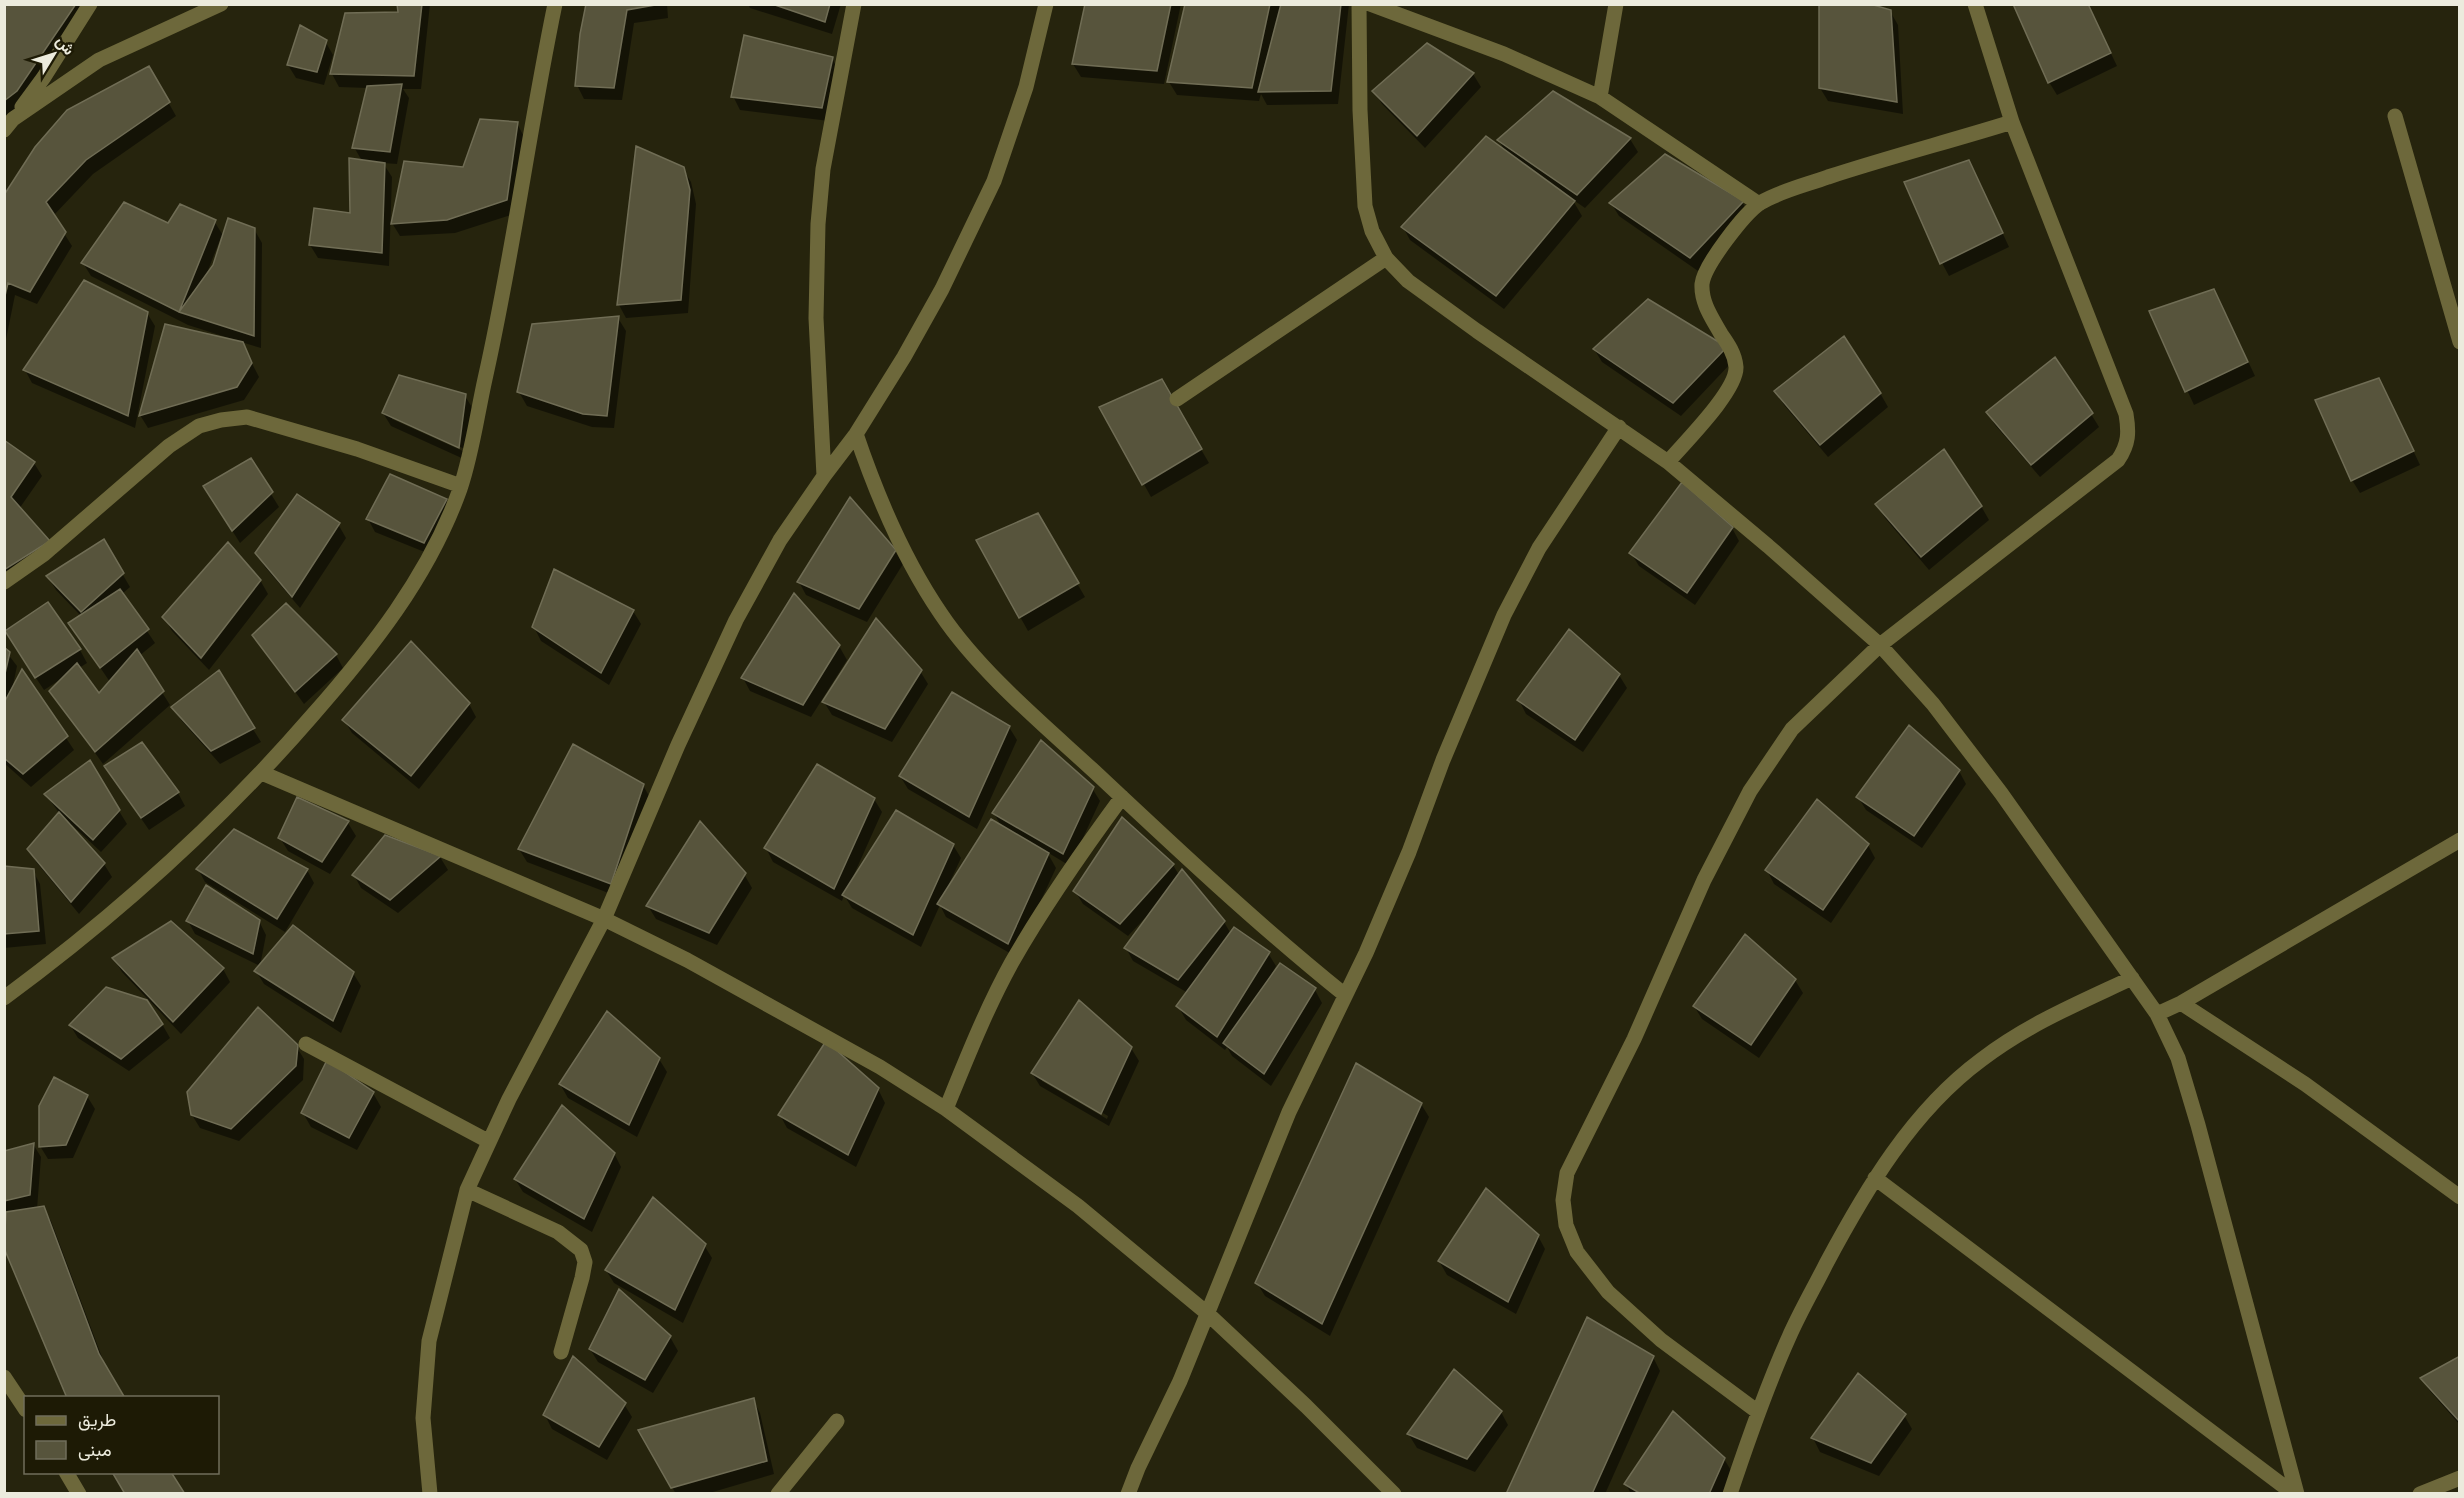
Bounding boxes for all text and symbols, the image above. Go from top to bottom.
north arrow [24,24,84,84]
text: ش [50,30,80,60]
legend [24,1396,219,1474]
text: طريق [78,1407,116,1432]
text: مبنى [78,1437,112,1462]

